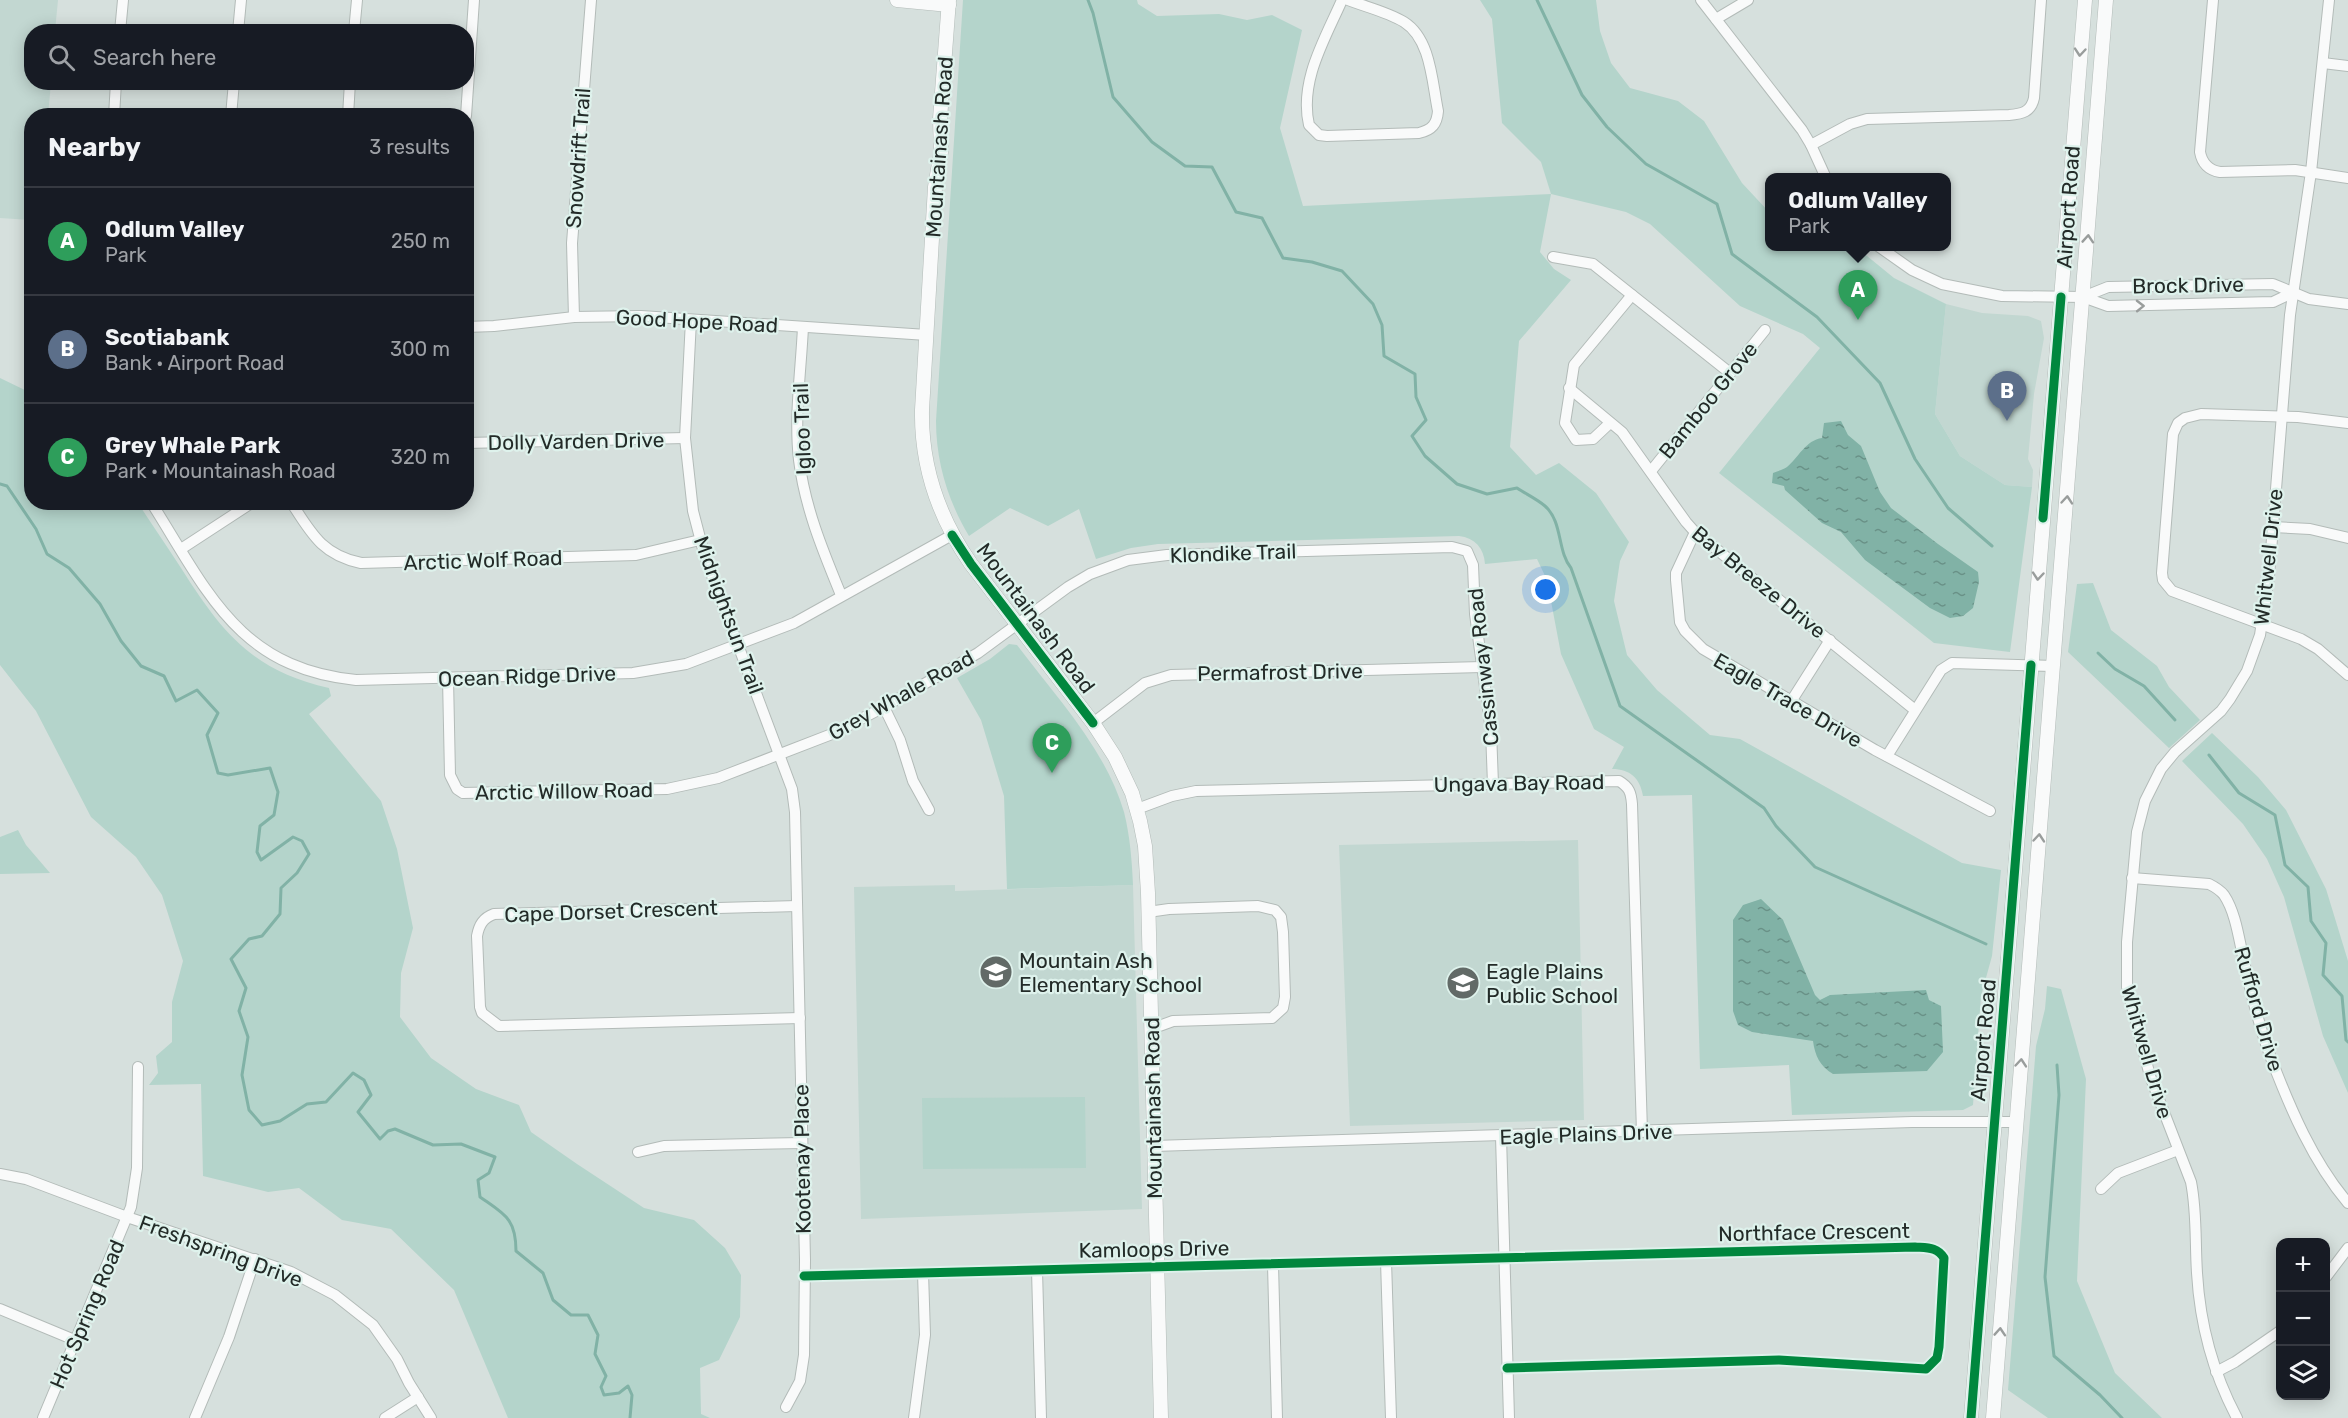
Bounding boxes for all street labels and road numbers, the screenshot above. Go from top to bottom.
street label: Mountainash Road [920,56,958,238]
street label: Snowdrift Trail [561,87,595,229]
street label: Airport Road [2051,145,2085,269]
street label: Brock Drive [2132,272,2244,298]
street label: Good Hope Road [615,304,779,338]
street label: Bamboo Grove [1653,337,1763,463]
street label: Igloo Trail [788,383,816,475]
street label: Dolly Varden Drive [487,427,665,455]
street label: Whitwell Drive [2248,488,2288,626]
street label: Bay Breeze Drive [1687,520,1831,644]
street label: Midnightsun Trail [689,533,769,697]
street label: Mountainash Road [971,538,1101,698]
street label: Klondike Trail [1169,538,1297,568]
street label: Arctic Wolf Road [403,545,563,575]
street label: Cassinway Road [1462,587,1504,747]
street label: Grey Whale Road [824,645,978,745]
street label: Eagle Trace Drive [1709,647,1867,753]
street label: Permafrost Drive [1197,658,1363,686]
street label: Ocean Ridge Drive [437,660,617,692]
street label: Ungava Bay Road [1433,769,1605,797]
street label: Arctic Willow Road [475,777,653,805]
street label: Cape Dorset Crescent [504,895,718,927]
street label: Rufford Drive [2229,944,2289,1074]
street label: Airport Road [1965,978,2001,1102]
street label: Whitwell Drive [2116,983,2178,1121]
street label: Mountainash Road [1139,1017,1167,1199]
street label: Kootenay Place [788,1084,816,1234]
street label: Eagle Plains Drive [1499,1118,1673,1150]
street label: Freshspring Drive [136,1210,306,1292]
street label: Northface Crescent [1718,1218,1910,1246]
street label: Kamloops Drive [1078,1235,1230,1263]
street label: Hot Spring Road [44,1236,130,1392]

